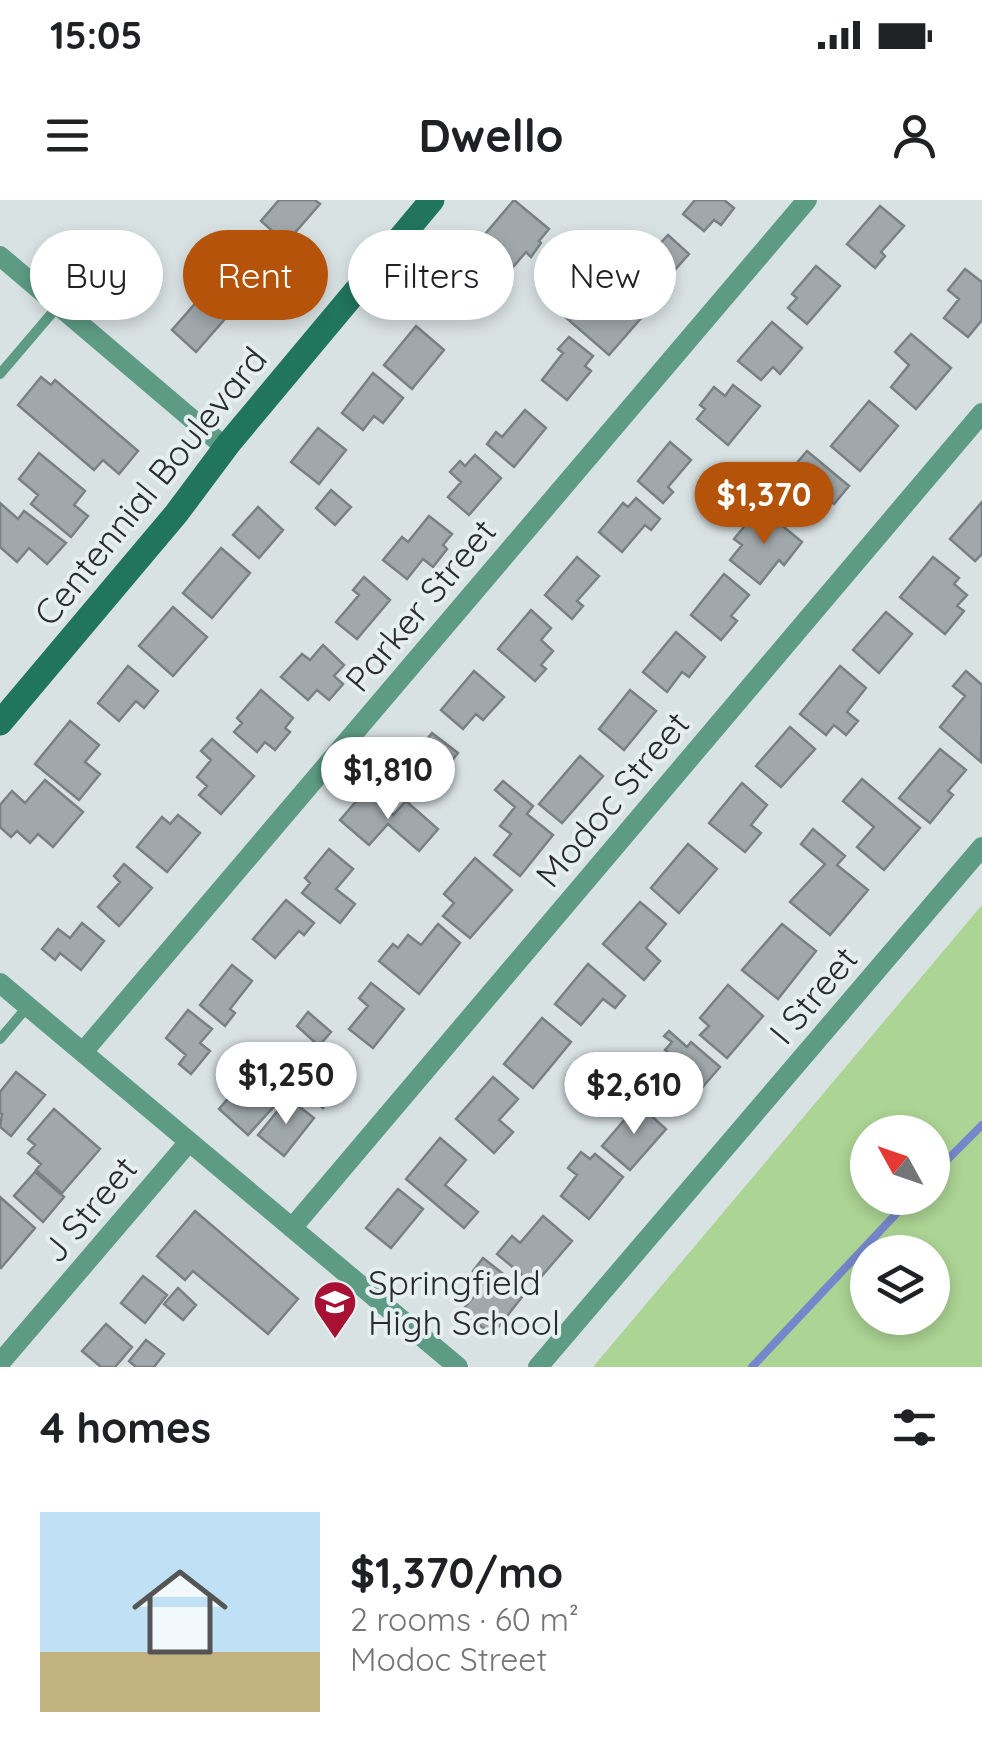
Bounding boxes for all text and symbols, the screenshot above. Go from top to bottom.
text: 15:05 [50,11,142,59]
text: Dwello [418,107,564,163]
icon: menu [40,108,95,163]
icon: person [887,108,942,163]
chip: Buy [30,230,163,320]
chip: Rent [183,230,328,320]
chip: Filters [348,230,514,320]
chip: New [534,230,676,320]
street label: Centennial Boulevard [24,338,276,634]
pin: $1,370 [683,462,845,547]
text: $1,370 [717,474,811,514]
street label: Parker Street [335,510,505,700]
street label: Modoc Street [526,702,698,896]
pin: $1,810 [307,737,469,822]
text: $1,810 [343,749,433,789]
street label: I Street [760,937,866,1053]
pin: $1,250 [205,1042,367,1127]
pin: $2,610 [553,1052,715,1137]
text: $1,250 [238,1054,334,1094]
text: $2,610 [586,1064,682,1104]
north arrow [850,1115,950,1215]
map controls [850,1115,950,1335]
street label: J Street [32,1147,146,1271]
button: layers [850,1235,950,1335]
place label: Springfield High School [368,1260,560,1344]
school or university icon: Springfield High School [312,1279,358,1340]
icon: filters [887,1400,942,1455]
text: 4 homes [40,1401,211,1454]
text: $1,370/mo [350,1546,563,1599]
icon: home [120,1552,240,1672]
text: 2 rooms · 60 m² [350,1599,579,1639]
text: Modoc Street [350,1639,547,1679]

